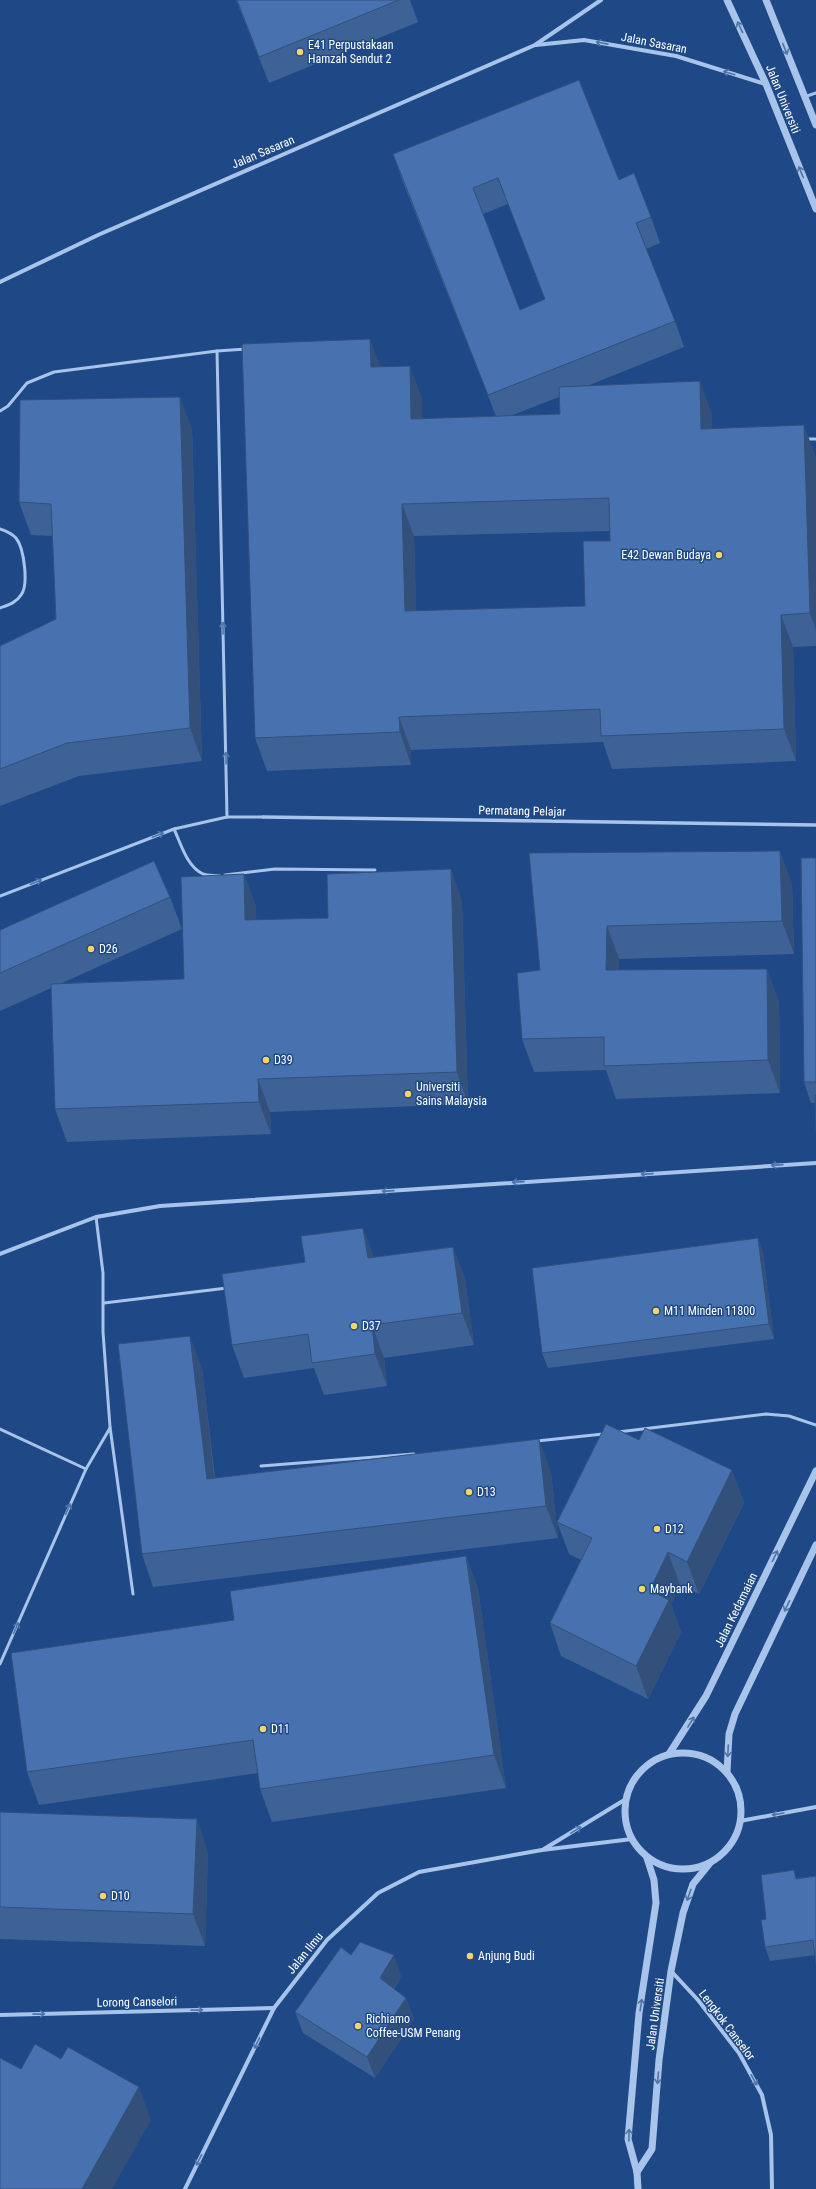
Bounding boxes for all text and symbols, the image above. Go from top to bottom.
one-way arrow [736,21,743,33]
street label: Jalan Sasaran [620,30,688,56]
place label: E41 Perpustakaan Hamzah Sendut 2 [308,38,394,66]
one-way arrow [596,39,609,47]
one-way arrow [782,43,790,55]
marker: E41 Perpustakaan Hamzah Sendut 2 [295,47,305,57]
street label: Jalan Universiti [763,63,803,135]
one-way arrow [722,69,735,76]
street label: Jalan Sasaran [230,132,297,171]
one-way arrow [797,167,805,179]
place label: E42 Dewan Budaya [621,548,711,562]
marker: E42 Dewan Budaya [714,550,724,560]
one-way arrow [219,622,227,635]
one-way arrow [222,752,229,765]
street label: Permatang Pelajar [478,803,566,819]
one-way arrow [151,831,163,838]
one-way arrow [30,877,42,885]
place label: D26 [99,942,118,956]
marker: D26 [86,944,96,954]
place label: D39 [274,1053,293,1067]
marker: D39 [261,1055,271,1065]
place label: Universiti Sains Malaysia [416,1080,487,1108]
marker: Universiti Sains Malaysia [403,1089,413,1099]
one-way arrow [771,1161,784,1169]
one-way arrow [641,1170,654,1177]
one-way arrow [512,1179,525,1186]
one-way arrow [382,1187,395,1194]
place label: M11 Minden 11800 [664,1304,755,1318]
marker: M11 Minden 11800 [651,1306,661,1316]
place label: D37 [362,1319,381,1333]
marker: D37 [349,1321,359,1331]
place label: D13 [477,1485,496,1499]
marker: D13 [464,1487,474,1497]
one-way arrow [65,1503,72,1515]
place label: D12 [665,1522,684,1536]
marker: D12 [652,1524,662,1534]
one-way arrow [772,1550,779,1562]
street label: Jalan Kedamaian [712,1570,760,1650]
place label: Maybank [650,1582,693,1596]
marker: Maybank [637,1584,647,1594]
one-way arrow [783,1599,790,1611]
one-way arrow [13,1622,20,1634]
one-way arrow [687,1716,695,1728]
place label: D11 [271,1722,290,1736]
marker: D11 [258,1724,268,1734]
one-way arrow [724,1744,731,1757]
one-way arrow [772,1810,785,1818]
one-way arrow [570,1825,582,1833]
one-way arrow [685,1888,693,1900]
place label: D10 [111,1889,130,1903]
marker: D10 [98,1891,108,1901]
street label: Jalan Ilmu [284,1929,326,1977]
place label: Anjung Budi [478,1949,535,1963]
marker: Anjung Budi [465,1951,475,1961]
street label: Jalan Universiti [643,1977,667,2051]
street label: Lengkok Canselor [696,1987,758,2063]
street label: Lorong Canselori [97,1994,177,2010]
one-way arrow [637,1999,645,2012]
one-way arrow [190,2006,203,2014]
one-way arrow [32,2010,45,2018]
place label: Richiamo Coffee-USM Penang [366,2012,461,2040]
marker: Richiamo Coffee-USM Penang [353,2021,363,2031]
one-way arrow [253,2037,260,2049]
one-way arrow [654,2071,661,2084]
one-way arrow [751,2074,758,2086]
one-way arrow [625,2129,633,2142]
one-way arrow [195,2153,202,2165]

